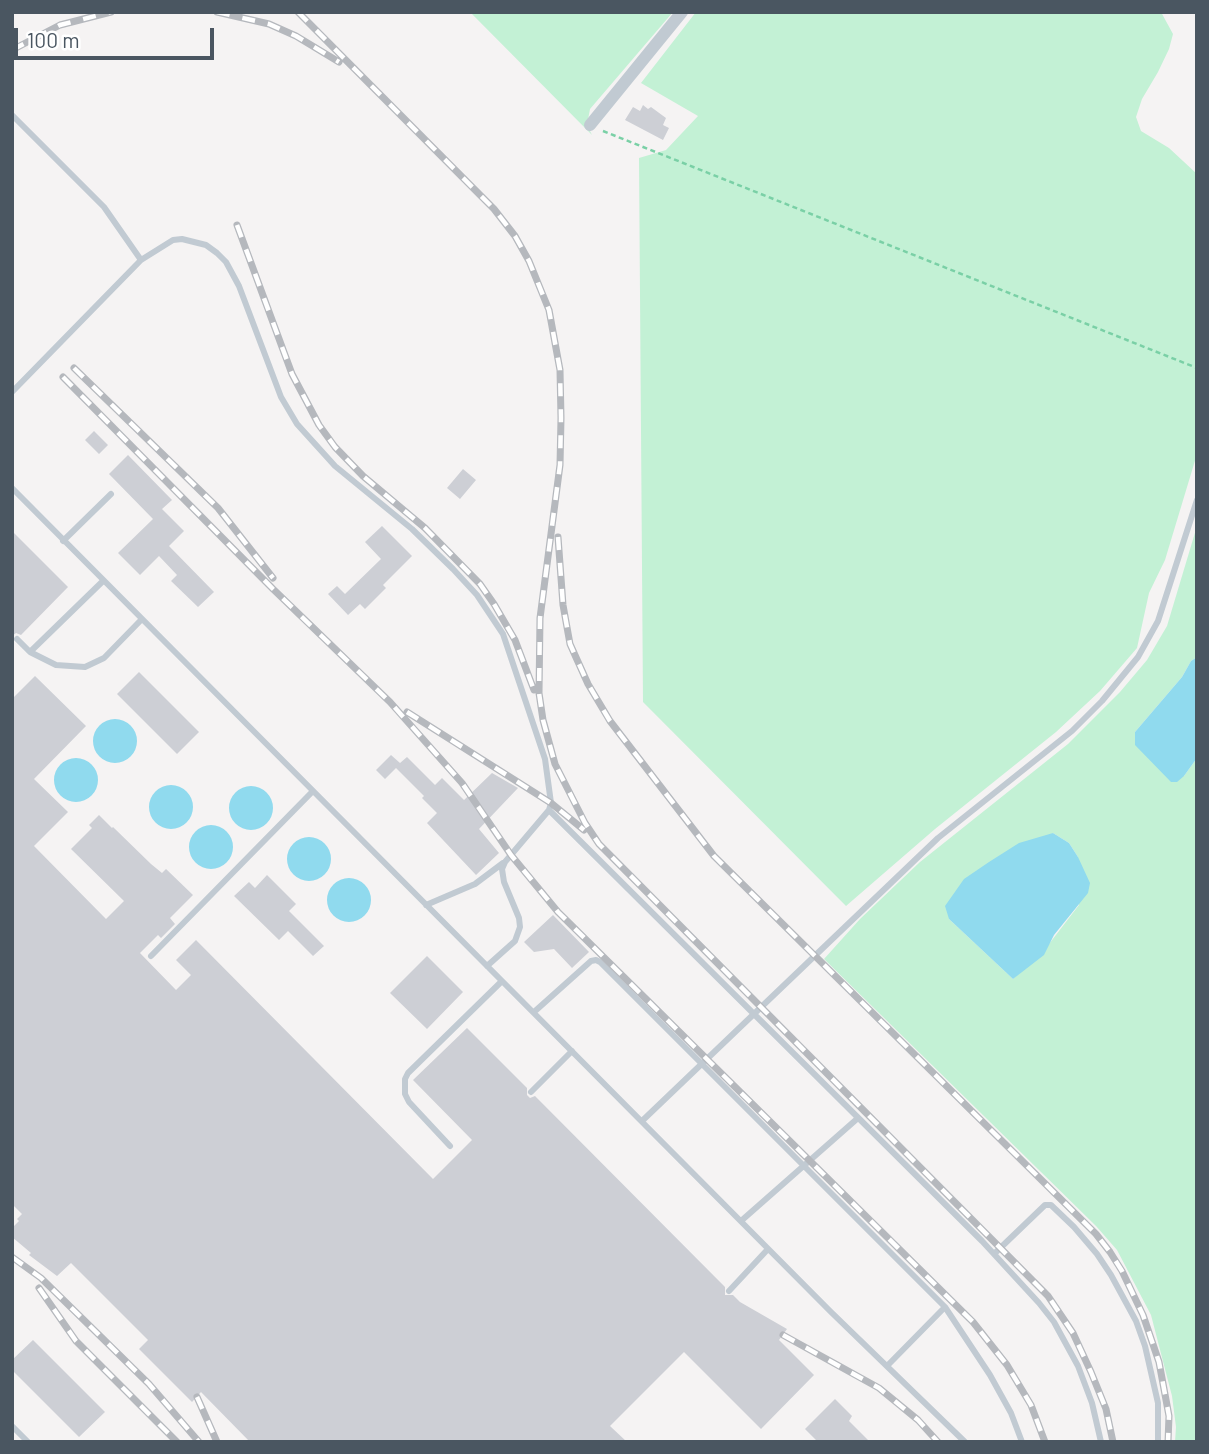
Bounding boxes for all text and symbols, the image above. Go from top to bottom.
scale bar [18,14,217,58]
text: 100 m [27,27,80,52]

